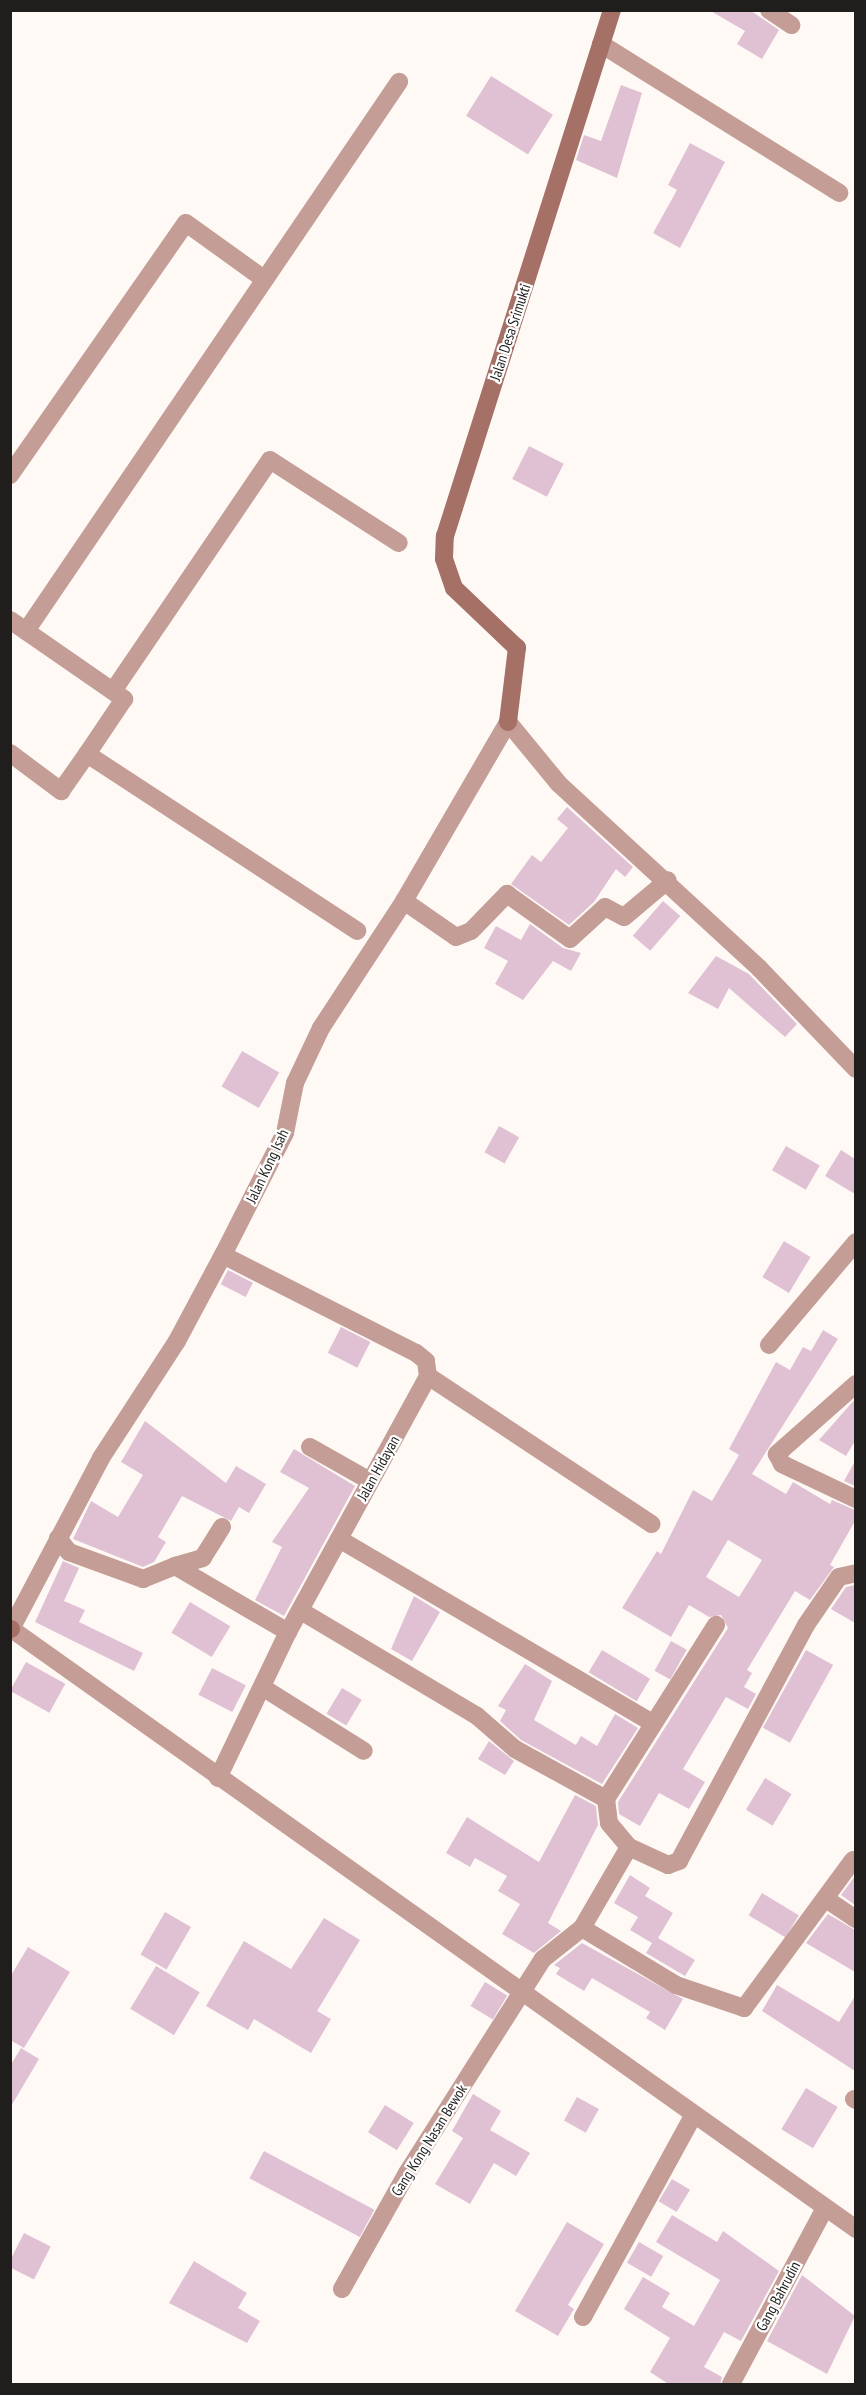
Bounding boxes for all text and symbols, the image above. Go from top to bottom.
street label: Jalan Desa Srimukti [486,281,534,383]
street label: Jalan Kong Isah [242,1126,292,1206]
street label: Jalan Hidayan [353,1433,403,1503]
street label: Gang Kong Nasan Bewok [387,2081,471,2199]
street label: Gang Bahrudin [752,2258,804,2334]

